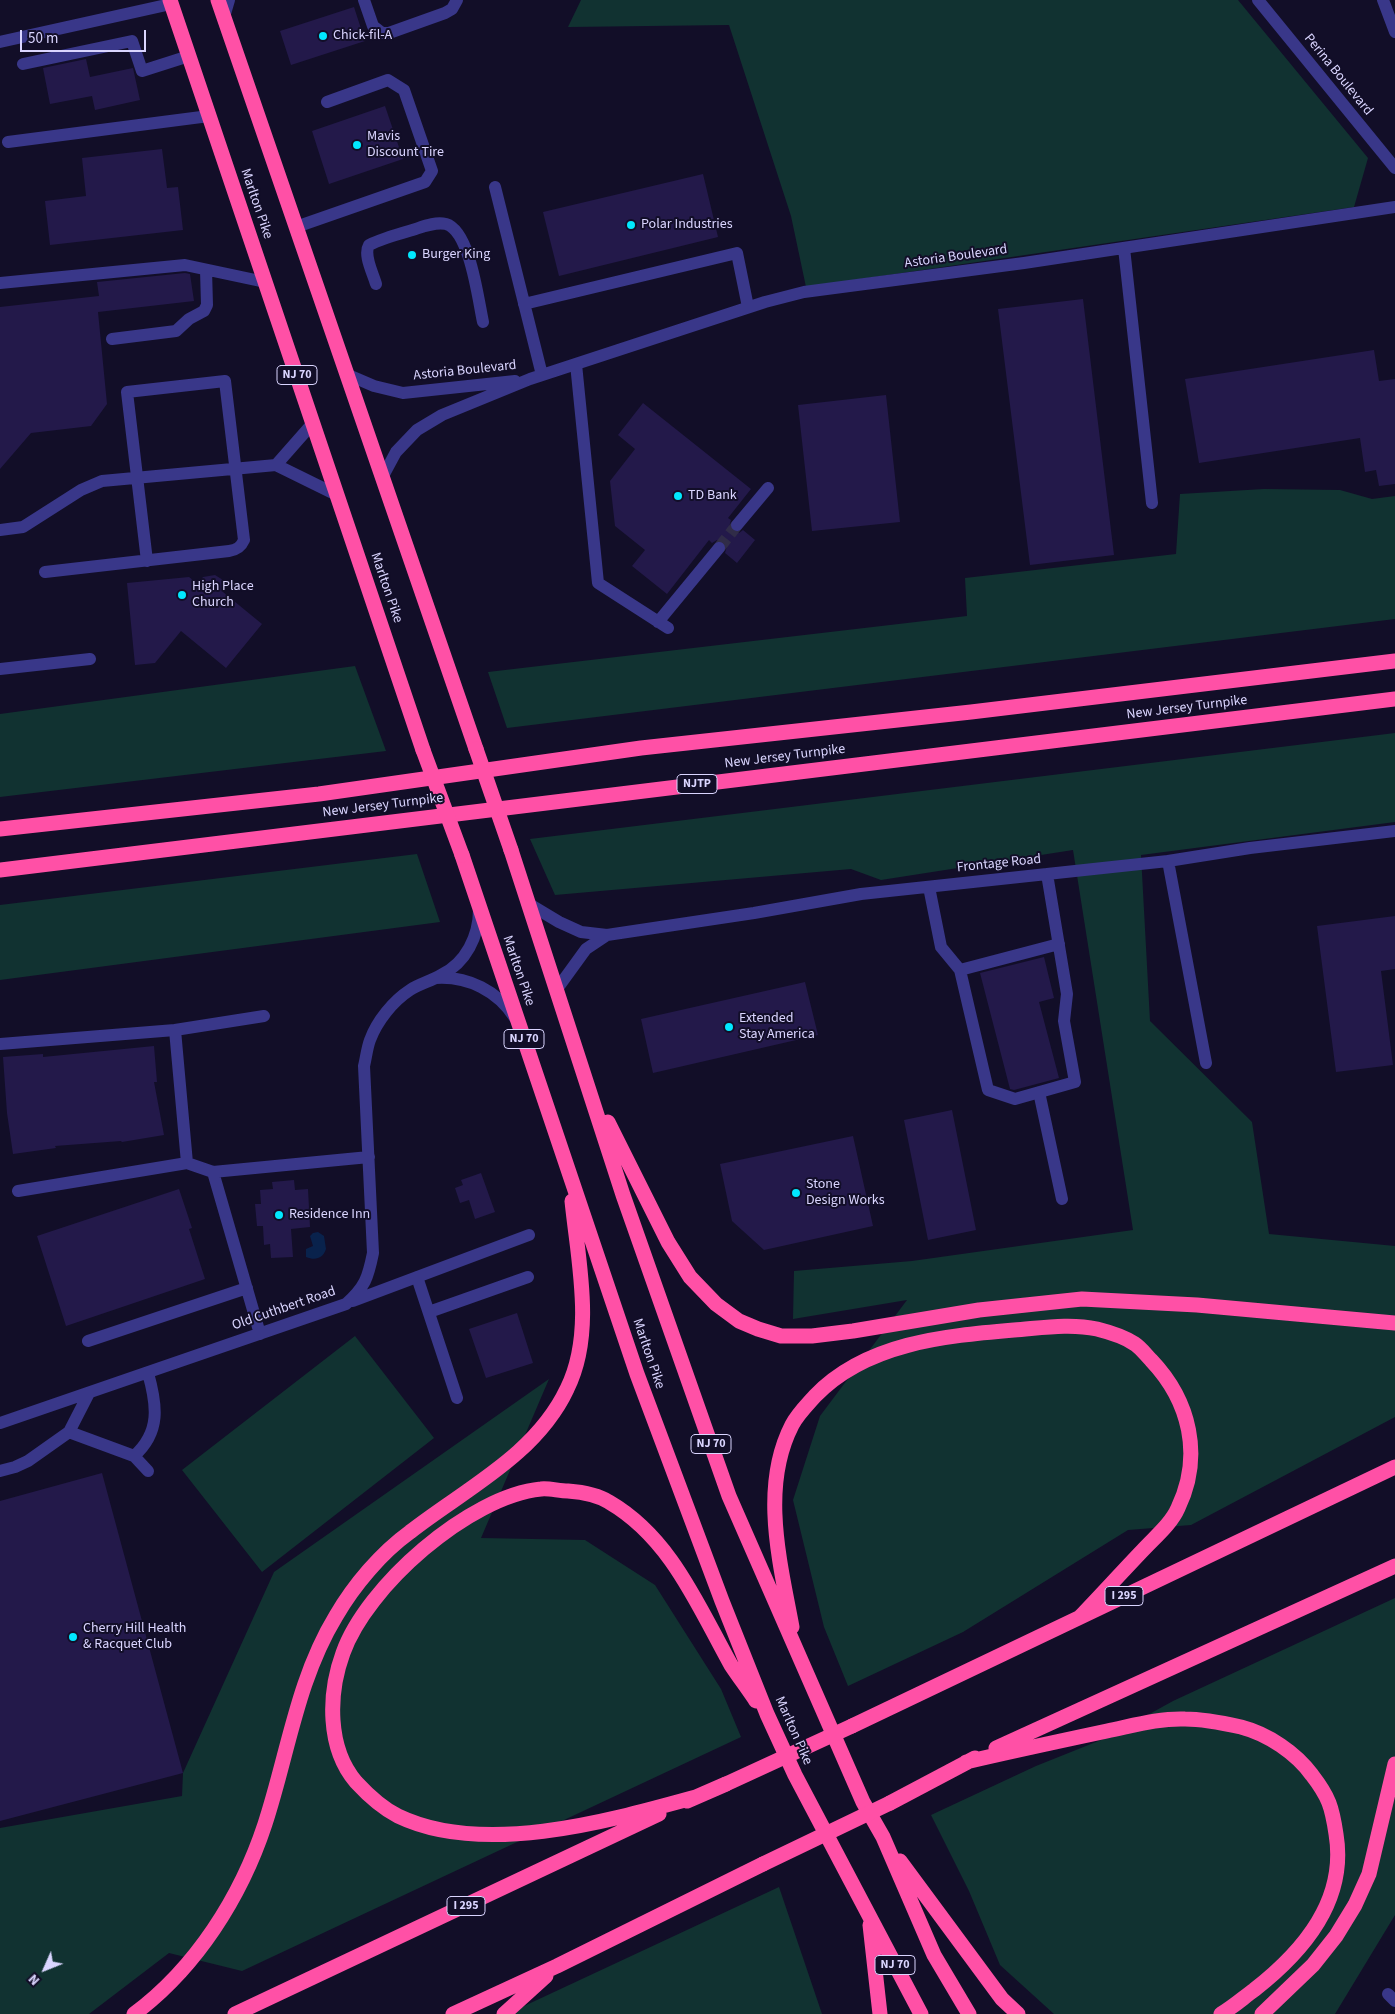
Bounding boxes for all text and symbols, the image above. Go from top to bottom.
scale bar [22,20,149,52]
text: 50 m [28,28,58,49]
place label: Chick-fil-A [333,28,392,44]
marker: Chick-fil-A [317,30,329,42]
street label: Perina Boulevard [1300,31,1376,119]
place label: Mavis Discount Tire [367,129,444,162]
marker: Mavis Discount Tire [351,139,363,151]
street label: Marlton Pike [236,167,276,241]
place label: Polar Industries [641,217,733,233]
marker: Polar Industries [625,219,637,231]
street label: Astoria Boulevard [904,241,1008,273]
place label: Burger King [422,247,490,263]
marker: Burger King [406,249,418,261]
street label: Astoria Boulevard [413,357,517,385]
road number: NJ 70 [277,366,317,384]
place label: TD Bank [688,488,737,504]
marker: TD Bank [672,490,684,502]
street label: Marlton Pike [366,551,406,625]
place label: High Place Church [192,579,254,612]
marker: High Place Church [176,589,188,601]
street label: New Jersey Turnpike [1126,692,1248,724]
street label: New Jersey Turnpike [724,741,846,773]
road number: NJTP [677,774,717,794]
street label: New Jersey Turnpike [322,790,444,822]
street label: Frontage Road [956,851,1042,877]
street label: Marlton Pike [498,934,538,1008]
place label: Extended Stay America [739,1011,815,1044]
marker: Extended Stay America [723,1021,735,1033]
road number: NJ 70 [504,1030,544,1048]
place label: Stone Design Works [806,1177,885,1210]
marker: Stone Design Works [790,1187,802,1199]
place label: Residence Inn [289,1207,370,1223]
marker: Residence Inn [273,1209,285,1221]
street label: Old Cuthbert Road [230,1283,338,1335]
street label: Marlton Pike [628,1317,668,1391]
road number: NJ 70 [691,1435,731,1454]
road number: I 295 [1105,1586,1143,1605]
place label: Cherry Hill Health & Racquet Club [83,1621,186,1654]
marker: Cherry Hill Health & Racquet Club [67,1631,79,1643]
street label: Marlton Pike [770,1694,816,1768]
road number: I 295 [447,1896,485,1915]
north arrow [20,1944,70,1994]
road number: NJ 70 [875,1956,915,1974]
text: N [24,1969,45,1990]

